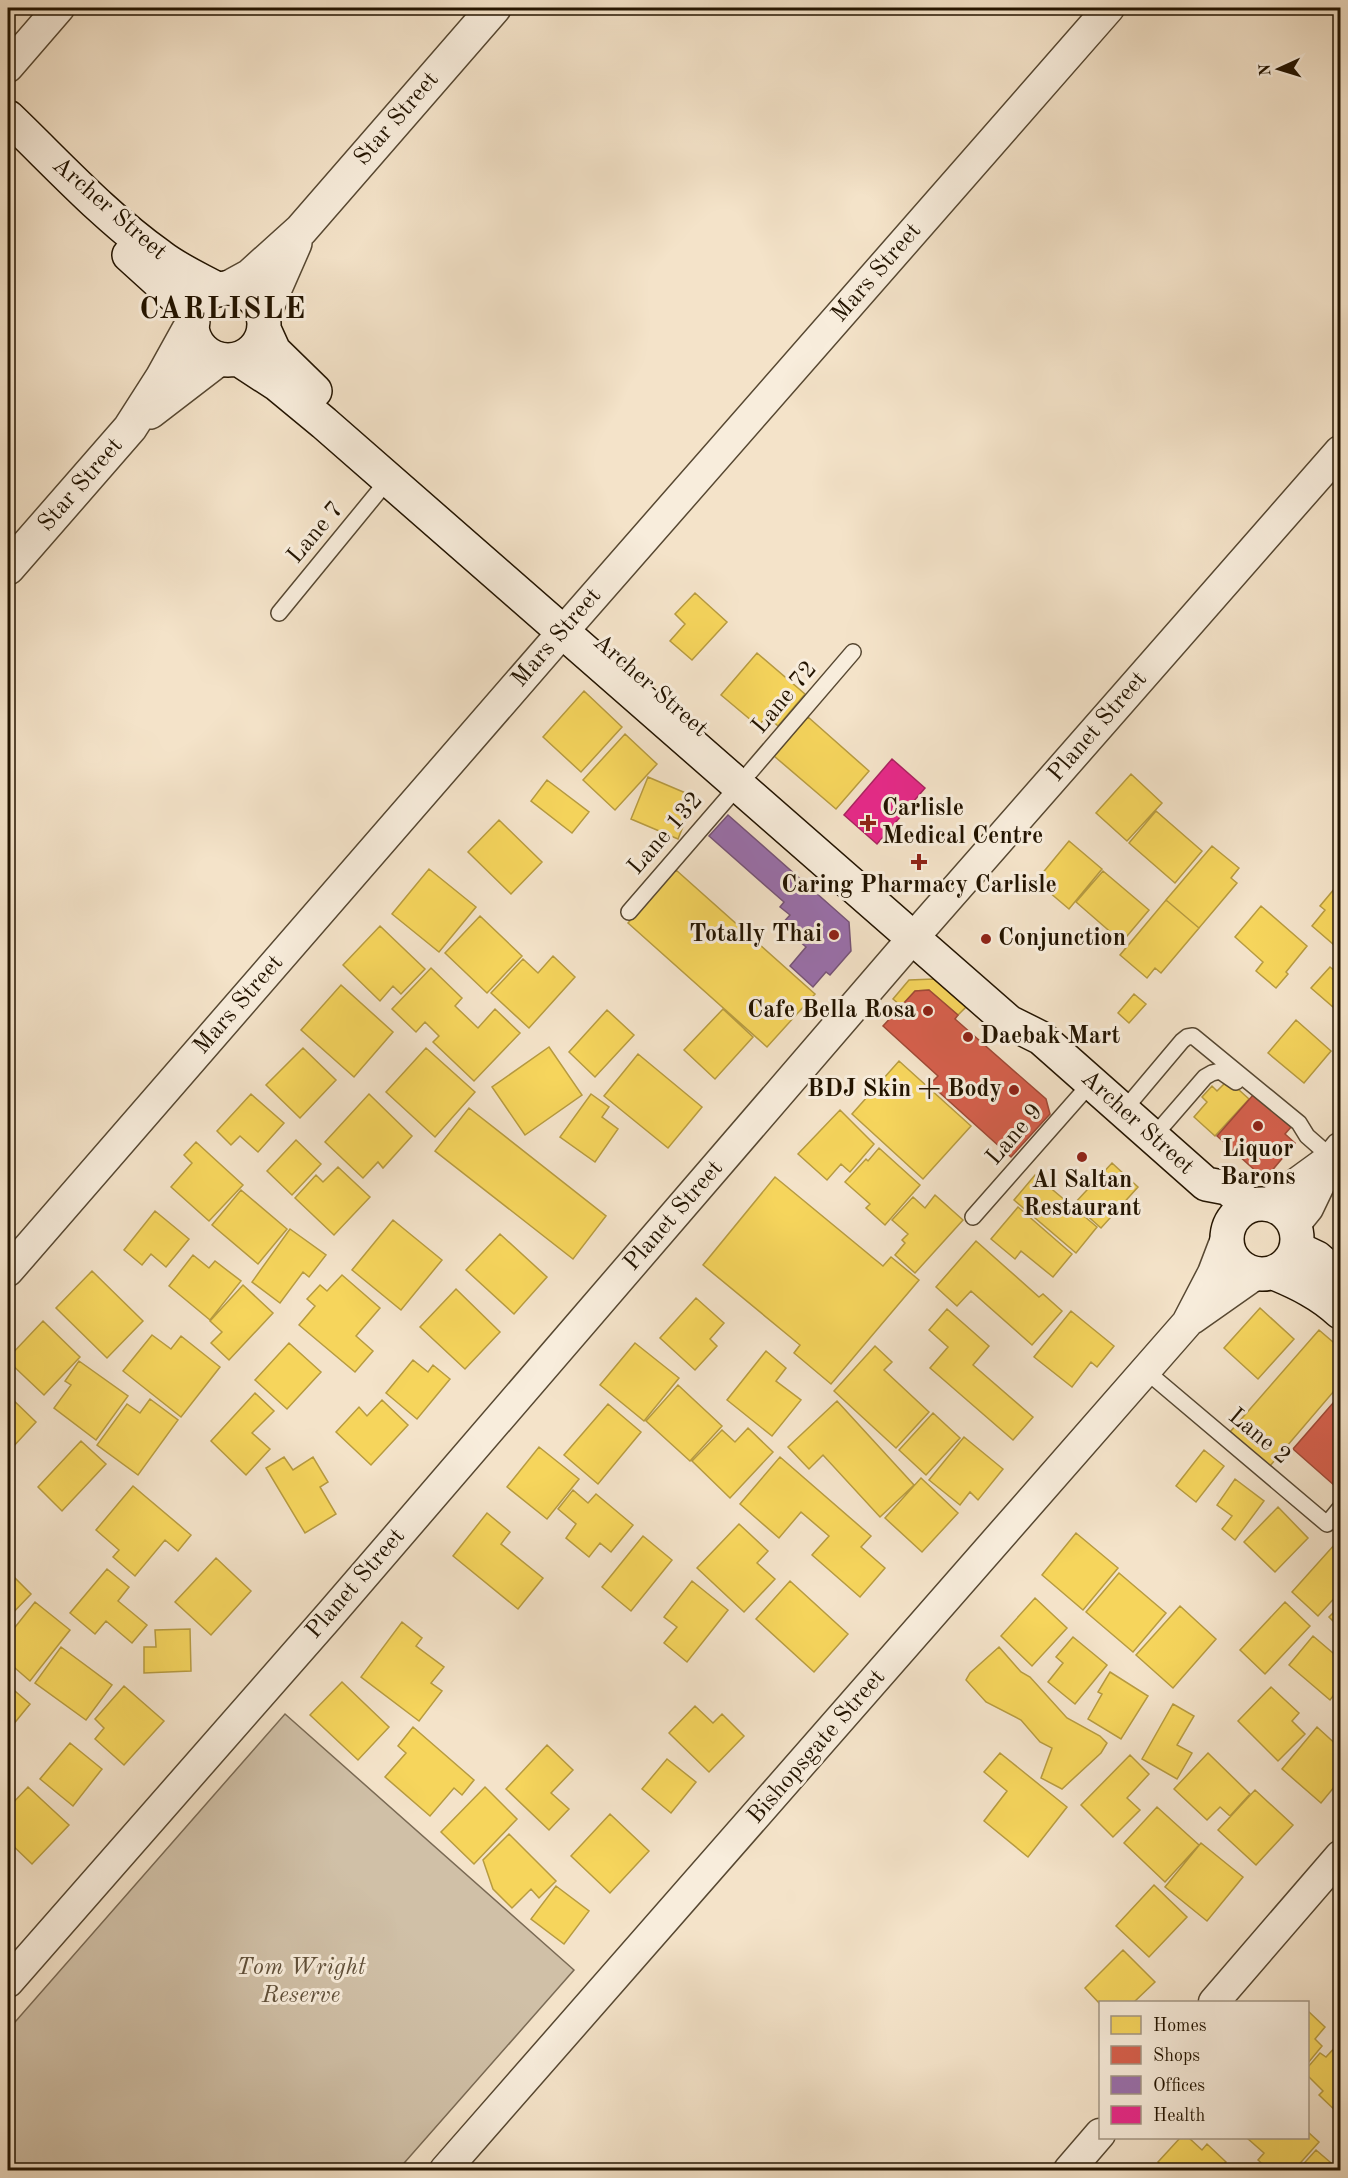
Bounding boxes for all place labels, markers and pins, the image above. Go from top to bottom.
place label: Carlisle Medical Centre [882,797,1043,849]
marker: Carlisle Medical Centre [859,814,877,832]
marker: Caring Pharmacy Carlisle [912,855,926,869]
place label: Caring Pharmacy Carlisle [781,874,1057,898]
place label: Totally Thai [689,923,822,947]
place label: Conjunction [998,927,1126,951]
marker: Totally Thai [827,928,841,942]
marker: Conjunction [979,932,993,946]
place label: Cafe Bella Rosa [747,999,916,1023]
marker: Cafe Bella Rosa [921,1004,935,1018]
place label: Daebak Mart [980,1025,1120,1049]
marker: Daebak Mart [961,1030,975,1044]
place label: BDJ Skin + Body [807,1078,1002,1102]
marker: BDJ Skin + Body [1007,1083,1021,1097]
marker: Liquor Barons [1251,1119,1265,1133]
place label: Liquor Barons [1220,1138,1296,1190]
marker: Al Saltan Restaurant [1075,1150,1089,1164]
place label: Al Saltan Restaurant [1023,1169,1141,1221]

